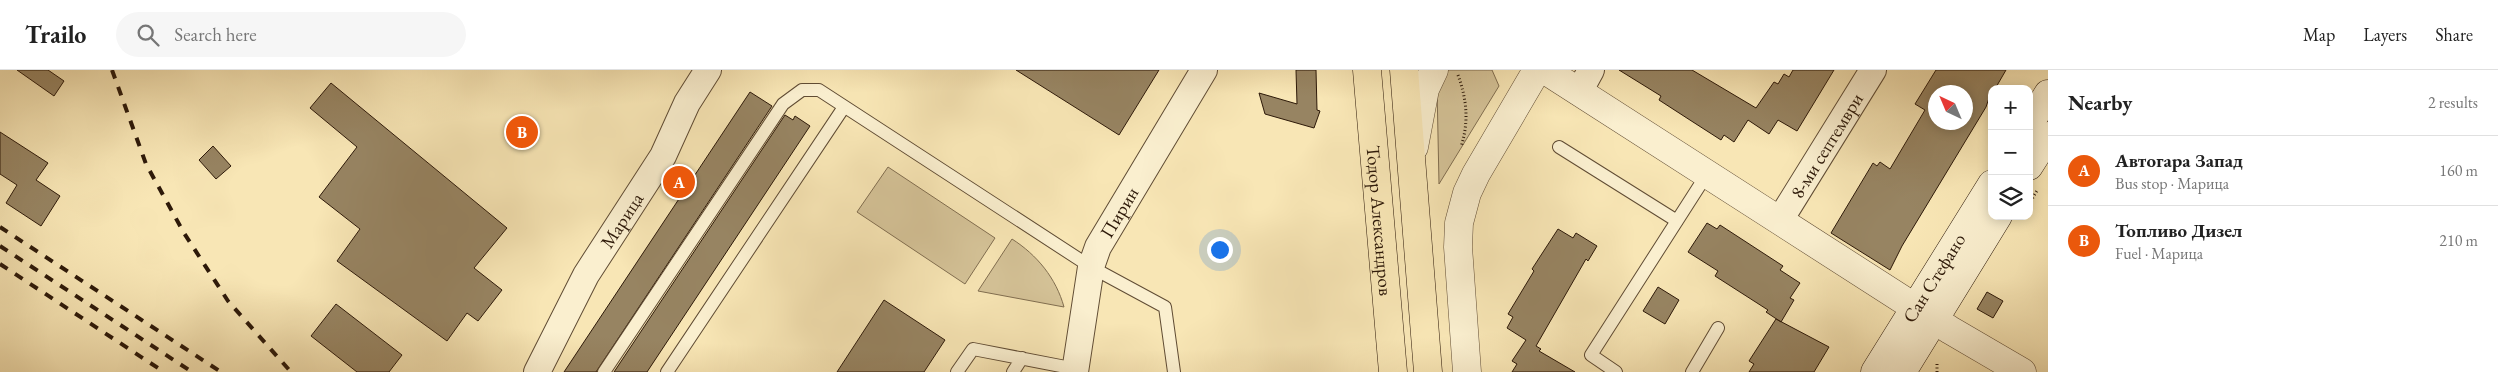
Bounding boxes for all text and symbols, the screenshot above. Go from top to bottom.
search box [116,12,466,57]
text: Trailo [25,19,86,50]
icon: search [134,21,162,49]
text: Search here [174,22,257,47]
text: Map [2303,23,2335,46]
text: Layers [2363,23,2407,46]
text: Share [2435,23,2473,46]
north arrow [1928,85,1973,130]
map controls [1988,85,2033,220]
button: + [1988,85,2033,130]
street label: 8-ми септември [1784,88,1868,203]
text: Nearby [2068,89,2132,116]
text: 2 results [2428,92,2478,113]
pin: B [506,113,538,151]
button: − [1988,130,2033,175]
street label: Тодор Александров [1361,144,1399,297]
text: Автогара Запад [2115,148,2243,173]
text: A [2078,160,2090,181]
text: 160 m [2439,160,2478,181]
pin: A [663,163,695,201]
text: Bus stop · Марица [2115,173,2229,194]
button: layers [1988,175,2033,220]
street label: Пирин [1094,182,1144,242]
street label: Марица [594,187,649,253]
text: Топливо Дизел [2115,218,2242,243]
street label: Сан Стефано [1896,228,1971,327]
text: B [2079,230,2089,251]
text: 210 m [2439,230,2478,251]
your location [1207,237,1233,263]
text: Fuel · Марица [2115,243,2203,264]

